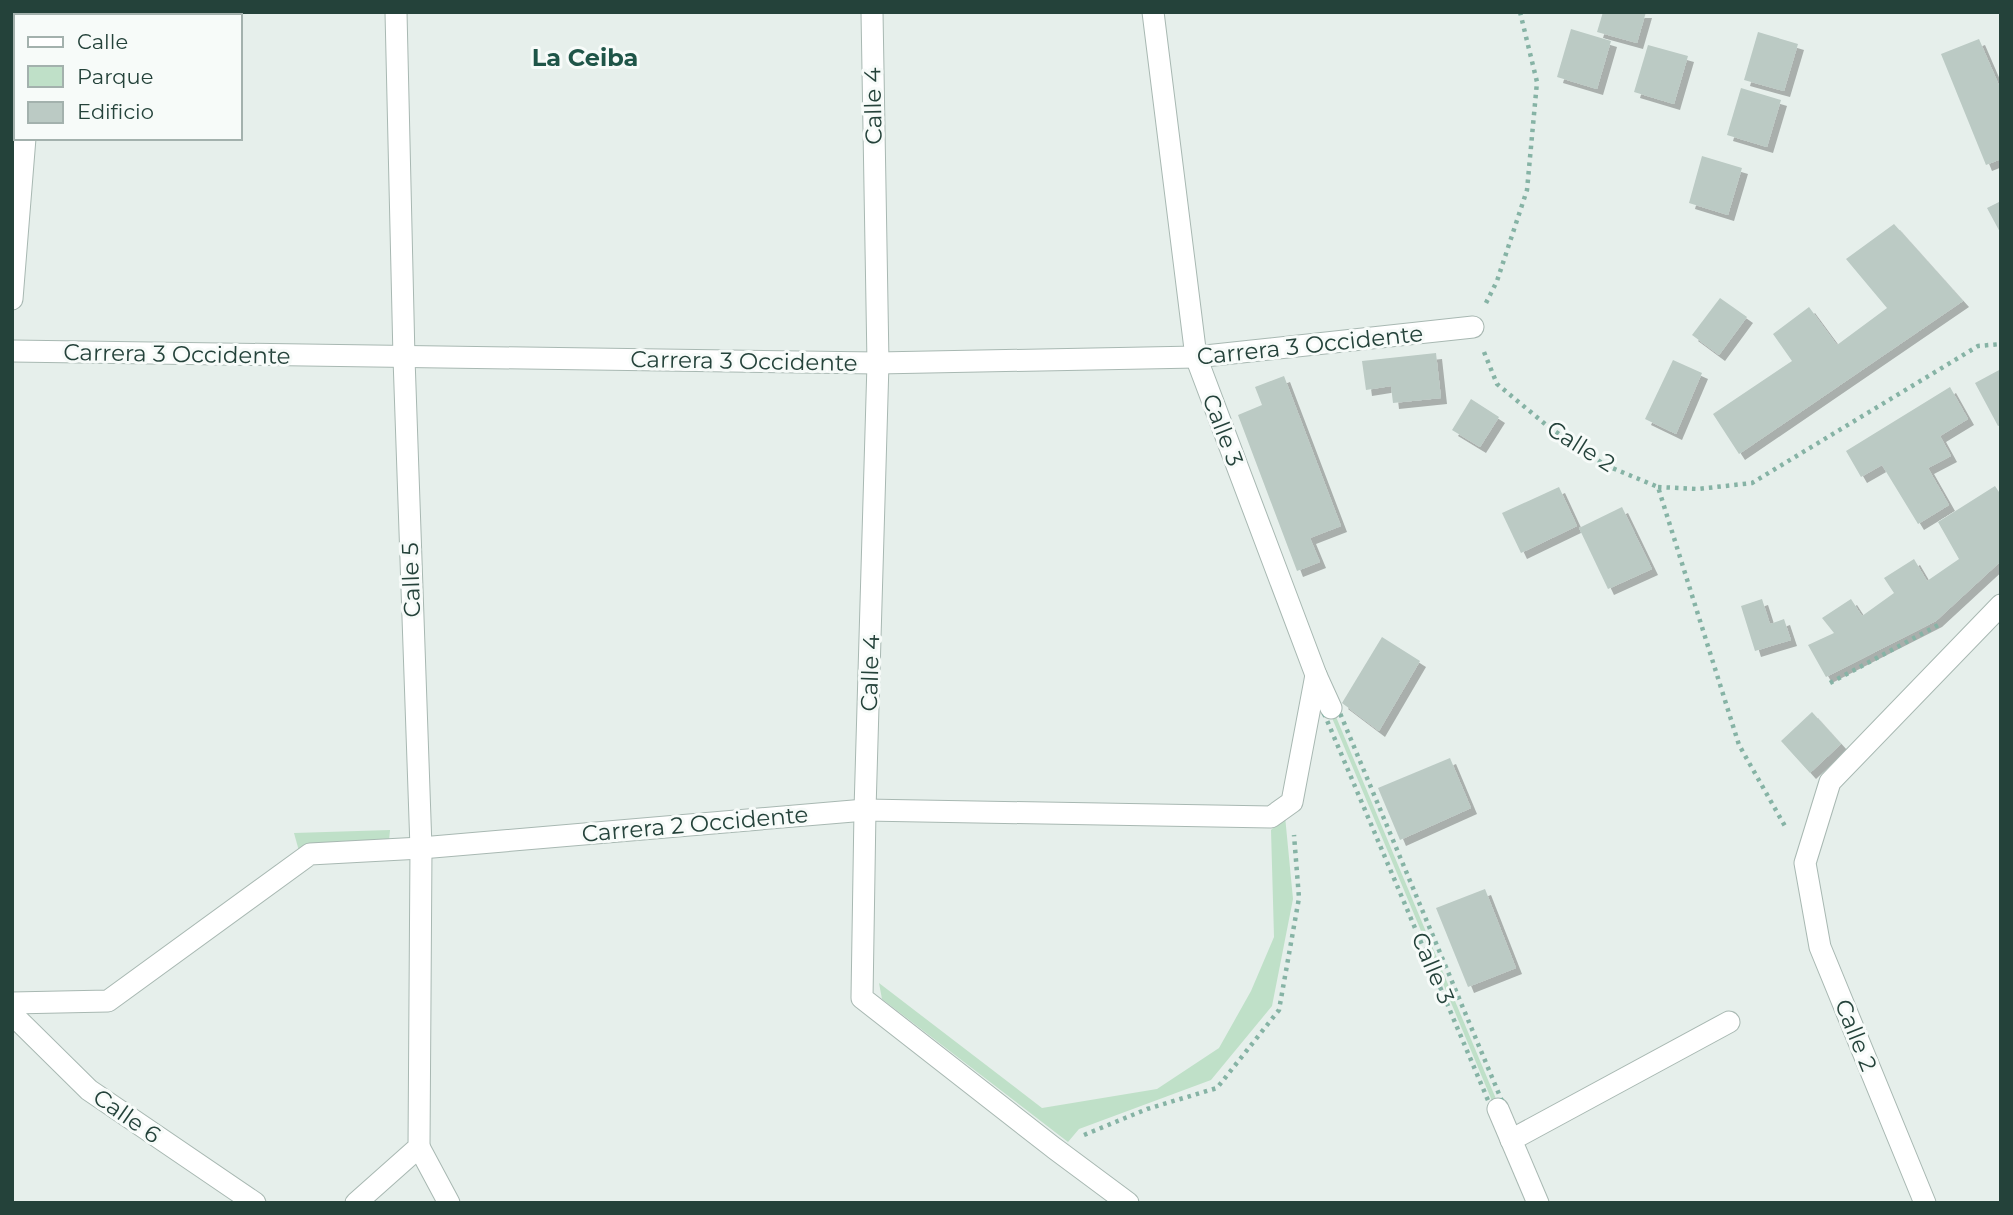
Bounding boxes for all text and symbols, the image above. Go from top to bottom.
legend [14,14,242,140]
text: Calle [77,29,128,54]
district label: La Ceiba [532,43,638,72]
text: Parque [77,64,153,89]
street label: Calle 4 [858,67,888,145]
text: Edificio [77,99,154,124]
street label: Carrera 3 Occidente [1196,319,1424,371]
street label: Carrera 3 Occidente [63,338,291,370]
street label: Carrera 3 Occidente [630,345,858,377]
street label: Calle 3 [1196,390,1250,470]
street label: Calle 2 [1542,414,1620,478]
street label: Calle 5 [396,542,426,618]
street label: Calle 4 [855,634,885,712]
street label: Carrera 2 Occidente [581,800,809,848]
street label: Calle 3 [1405,928,1461,1008]
street label: Calle 2 [1829,995,1883,1075]
street label: Calle 6 [88,1083,166,1149]

